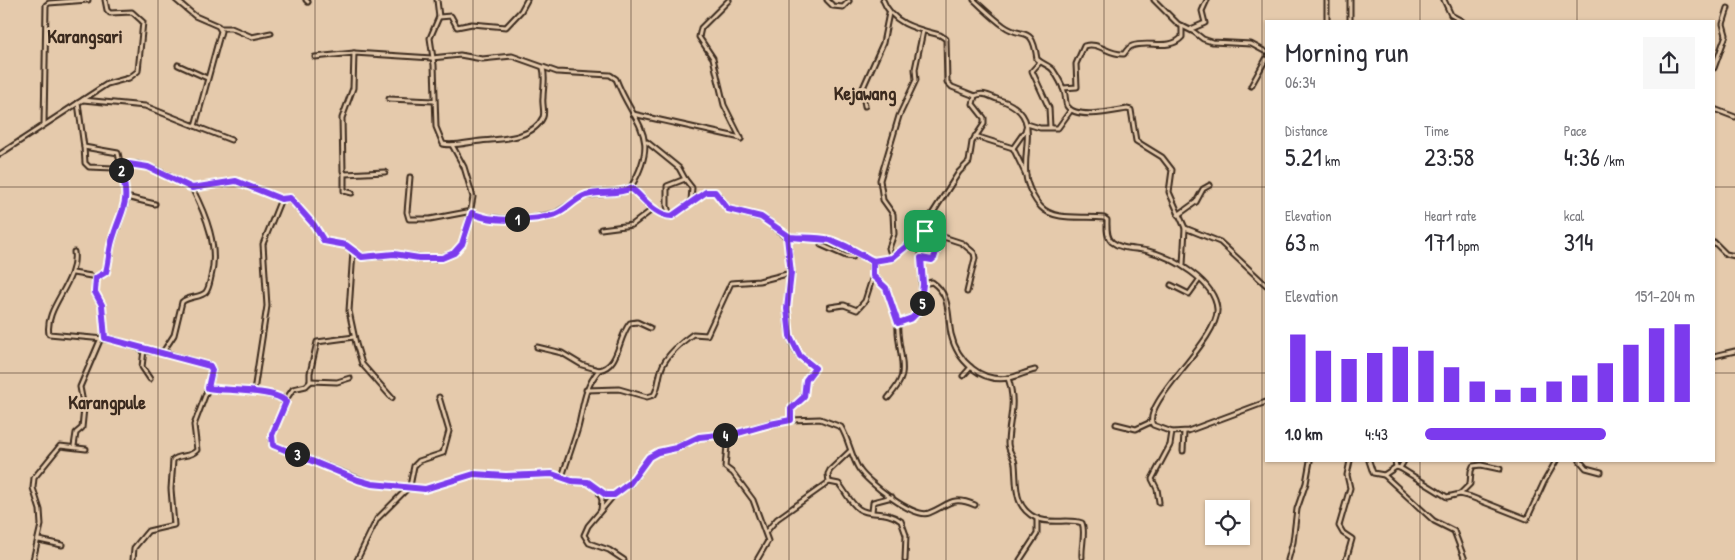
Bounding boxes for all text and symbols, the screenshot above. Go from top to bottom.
district label: Karangsari [47,23,123,50]
text: Morning run [1285,33,1409,71]
button: share [1643,37,1695,89]
text: 06:34 [1285,71,1315,93]
district label: Kejawang [834,80,897,107]
text: Distance [1285,121,1328,140]
text: Time [1424,121,1449,140]
text: Pace [1564,121,1587,140]
text: 5.21 [1285,140,1322,174]
text: 23:58 [1424,140,1474,174]
text: 4:36 [1564,140,1600,174]
text: km [1322,151,1340,170]
text: /km [1600,151,1625,170]
pin: 2 [108,158,134,182]
text: 2 [118,161,125,180]
pin: 1 [504,206,530,232]
text: Elevation [1285,206,1332,225]
text: Heart rate [1424,206,1477,225]
text: kcal [1564,206,1584,225]
text: 1 [515,210,520,229]
pin [904,210,946,252]
icon: arrive [911,217,939,245]
text: 63 [1285,225,1306,259]
text: 171 [1424,225,1455,259]
text: 314 [1564,225,1593,259]
text: m [1306,236,1319,255]
text: bpm [1455,236,1479,255]
text: Elevation [1285,285,1338,307]
text: 151–204 m [1635,285,1695,307]
pin: 5 [910,290,934,316]
text: 5 [920,294,925,313]
district label: Karangpule [68,389,146,416]
pin: 4 [712,422,738,448]
text: 1.0 km [1285,423,1323,445]
text: 4:43 [1365,423,1388,445]
text: 4 [723,426,728,445]
pin: 3 [284,442,310,466]
text: 3 [294,445,301,464]
map controls [1205,500,1250,545]
button: locate [1205,500,1250,545]

